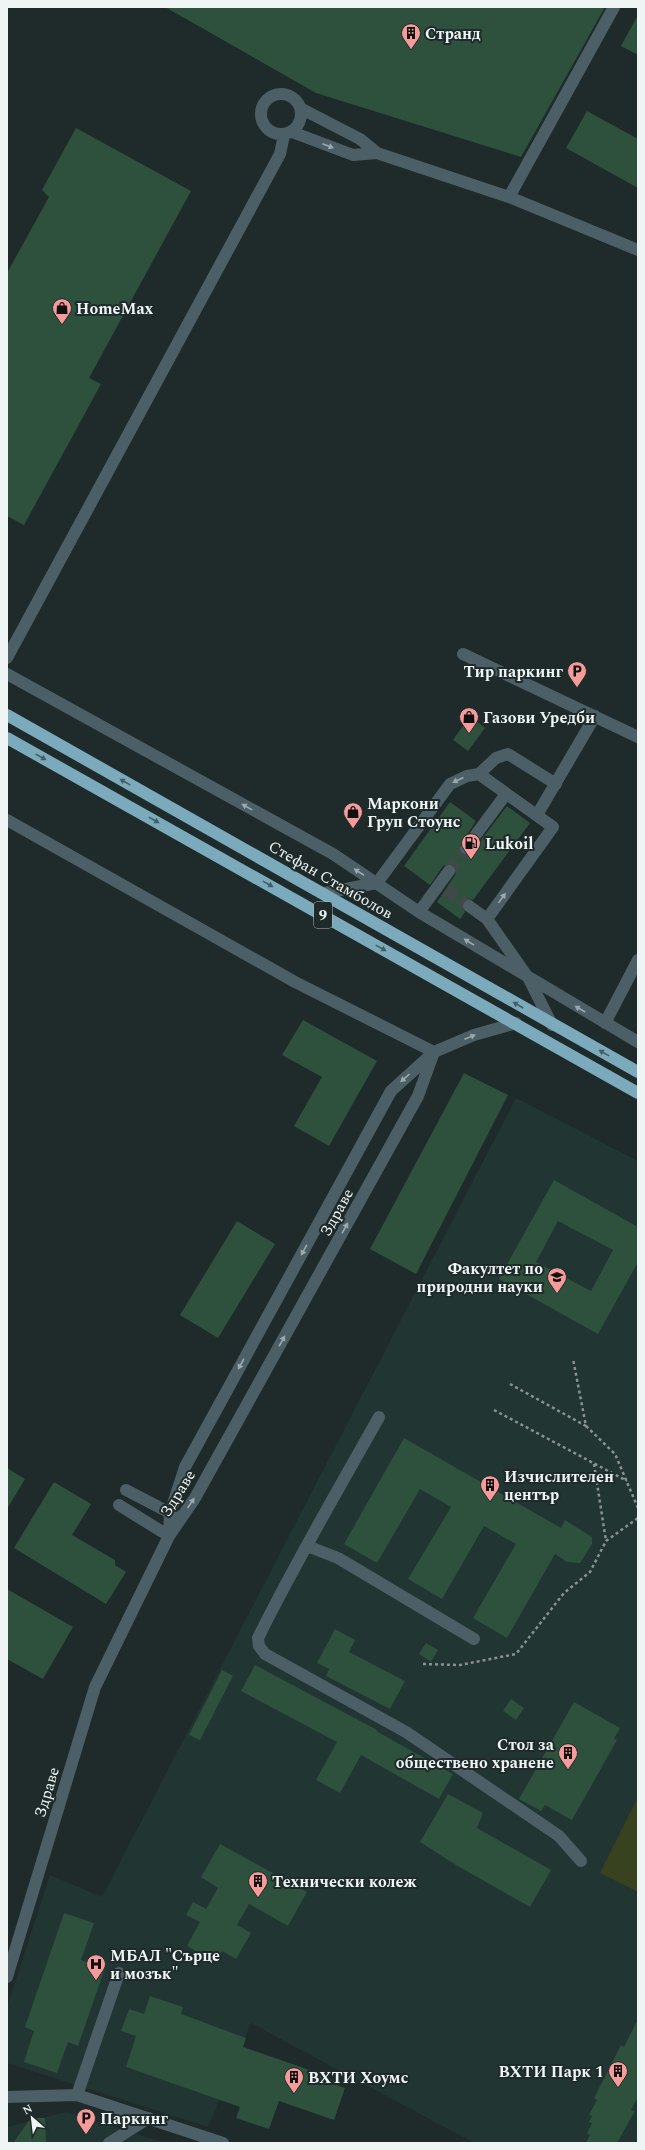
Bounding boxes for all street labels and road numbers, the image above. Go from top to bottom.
street label: Стефан Стамболов [264,834,397,925]
road number: 9 [314,902,332,928]
street label: Здраве [314,1184,360,1241]
street label: Здраве [154,1465,202,1522]
street label: Здраве [28,1764,66,1821]

